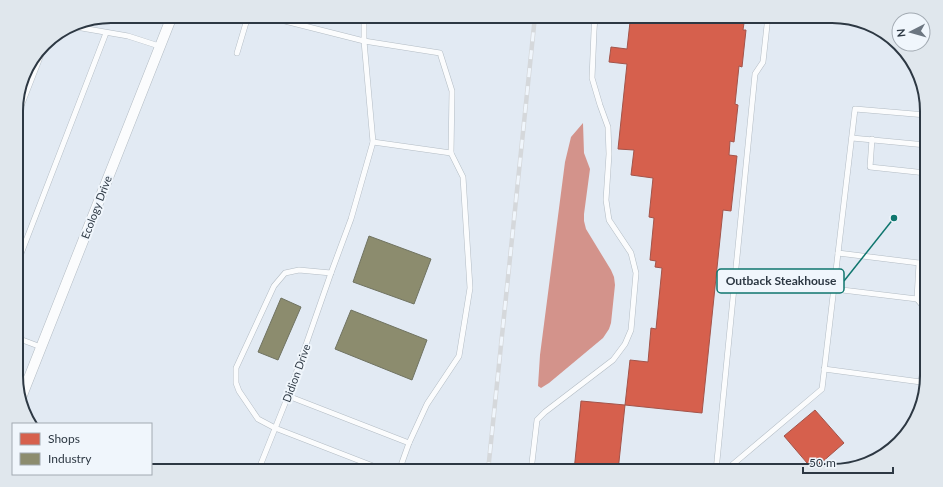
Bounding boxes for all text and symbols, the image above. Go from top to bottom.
north arrow [891,12,931,52]
text: N [894,28,907,38]
street label: Ecology Drive [78,173,114,240]
callout: Outback Steakhouse [717,269,844,293]
text: Outback Steakhouse [726,273,837,288]
street label: Didion Drive [279,342,313,404]
legend [12,423,152,475]
text: Shops [48,431,80,446]
scale bar [803,449,893,475]
text: Industry [48,451,92,466]
text: 50 m [809,455,836,470]

